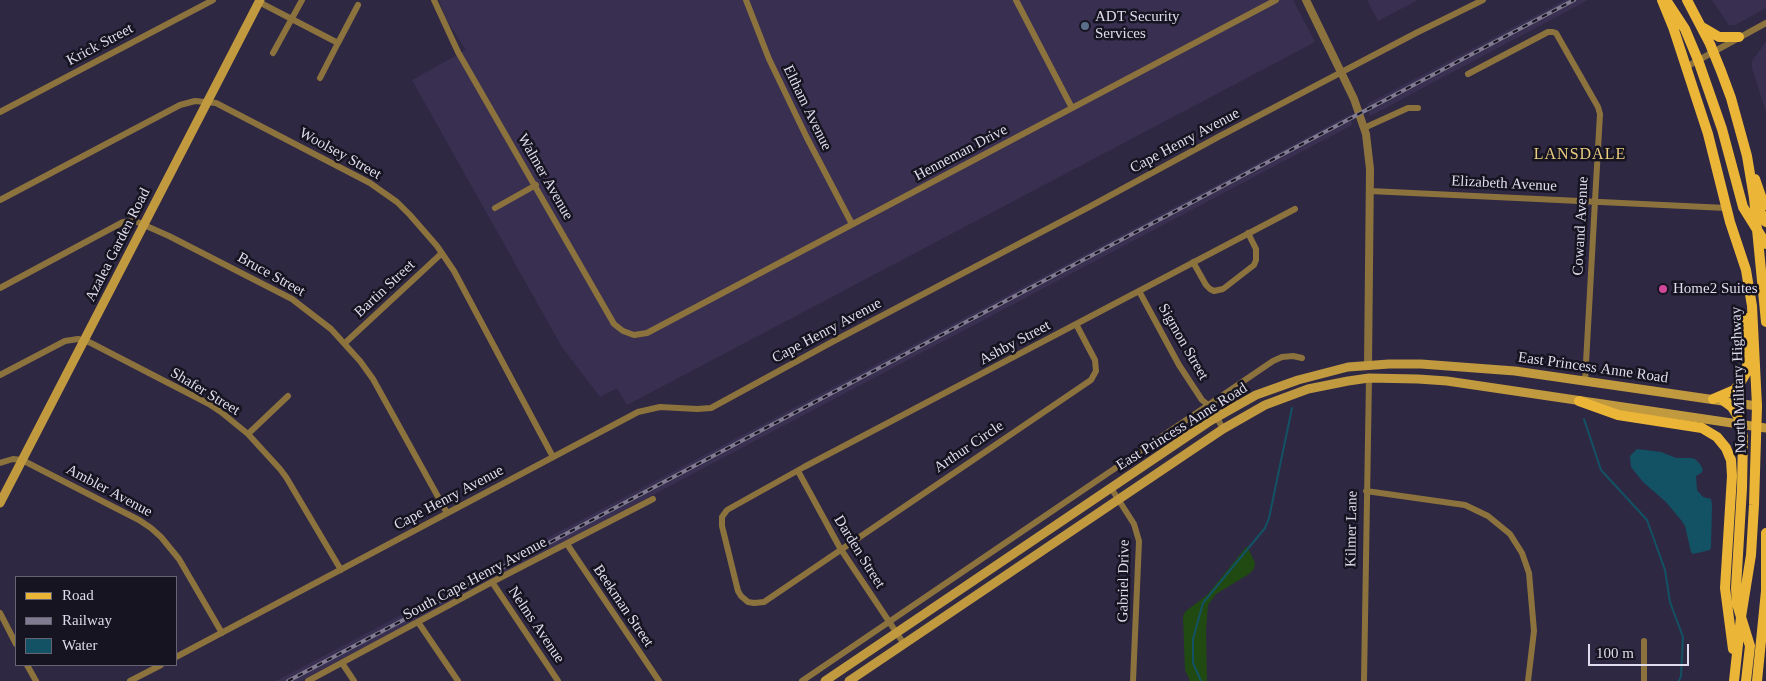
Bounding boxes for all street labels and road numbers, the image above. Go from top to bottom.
street label: Krick Street [64,20,136,70]
street label: Eltham Avenue [779,62,835,154]
street label: Cape Henry Avenue [1127,105,1243,177]
street label: Henneman Drive [911,121,1011,185]
street label: Woolsey Street [296,124,384,184]
street label: Walmer Avenue [513,131,577,223]
street label: Elizabeth Avenue [1451,172,1557,196]
street label: Cowand Avenue [1569,176,1593,276]
street label: Azalea Garden Road [82,185,154,305]
street label: Bruce Street [234,249,308,301]
street label: Bartin Street [351,256,419,322]
street label: Cape Henry Avenue [769,295,885,367]
street label: Sigmon Street [1154,301,1212,383]
street label: North Military Highway [1727,306,1751,454]
street label: Ashby Street [976,317,1054,369]
street label: East Princess Anne Road [1517,349,1669,387]
street label: Shafer Street [167,364,243,420]
street label: East Princess Anne Road [1113,379,1251,475]
street label: Arthur Circle [931,417,1007,477]
street label: Ambler Avenue [63,461,155,521]
street label: Cape Henry Avenue [391,462,507,534]
street label: Kilmer Lane [1342,491,1362,567]
street label: Darden Street [829,512,889,592]
street label: South Cape Henry Avenue [400,533,550,625]
street label: Gabriel Drive [1114,539,1134,623]
street label: Beekman Street [589,561,657,651]
street label: Nelms Avenue [504,583,568,667]

